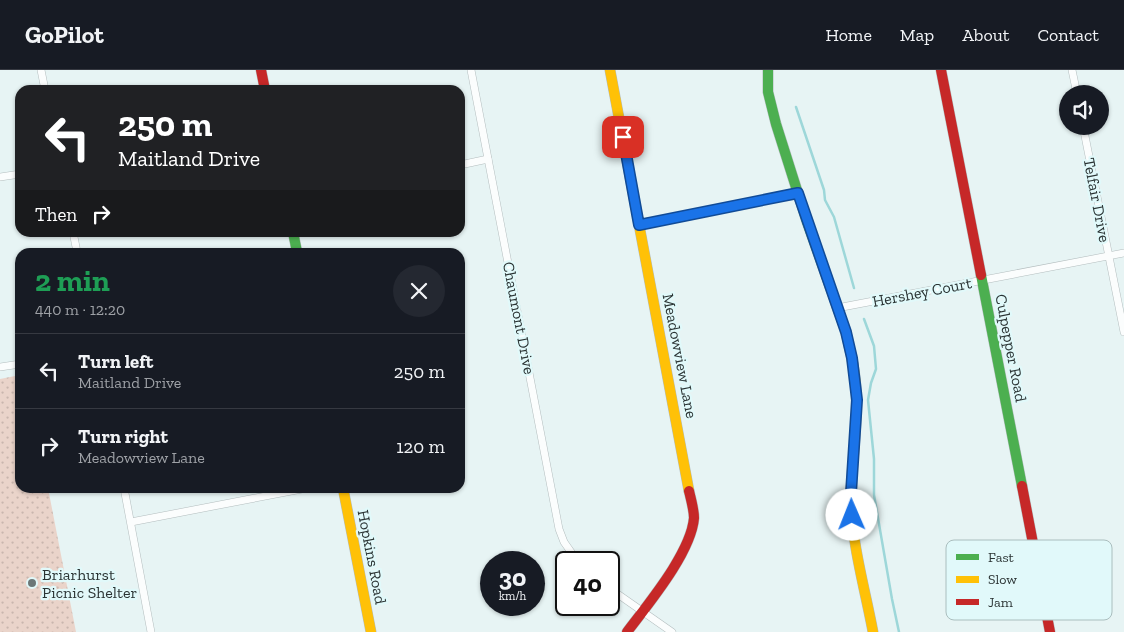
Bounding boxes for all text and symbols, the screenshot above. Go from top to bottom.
text: GoPilot [25,20,104,49]
text: Home [825,24,872,46]
text: Map [900,24,934,46]
text: About [962,24,1009,46]
text: Contact [1037,24,1099,46]
map controls [1059,85,1109,135]
button: sound [1059,85,1109,135]
text: 250 m [118,103,212,145]
icon: left [35,105,100,170]
pin [602,116,644,158]
icon: arrive [609,123,637,151]
text: Maitland Drive [118,145,260,172]
street label: Telfair Drive [1079,156,1115,244]
icon: right [87,200,115,228]
text: Then [35,203,77,226]
street label: Chaumont Drive [499,260,539,376]
text: 2 min [35,263,110,299]
button: close [393,265,445,317]
street label: Hershey Court [871,273,973,311]
street label: Meadowview Lane [659,292,701,420]
street label: Culpepper Road [991,292,1031,404]
text: 440 m · 12:20 [35,300,125,319]
text: Turn left [78,350,153,373]
icon: left [35,357,63,385]
text: 250 m [394,360,445,383]
text: Maitland Drive [78,373,181,392]
text: Turn right [78,425,168,448]
icon: right [35,432,63,460]
text: 120 m [396,435,445,458]
text: Meadowview Lane [78,448,205,467]
position arrow [825,488,877,540]
street label: Hopkins Road [354,508,390,606]
legend [946,540,1112,620]
text: Fast [988,549,1015,566]
speed limit sign: 40 [555,551,620,616]
text: 30 [499,562,526,592]
place label: Briarhurst Picnic Shelter [42,565,137,602]
text: Slow [988,571,1017,588]
marker: Briarhurst Picnic Shelter [26,577,38,589]
text: km/h [499,589,526,603]
text: Jam [988,594,1013,611]

